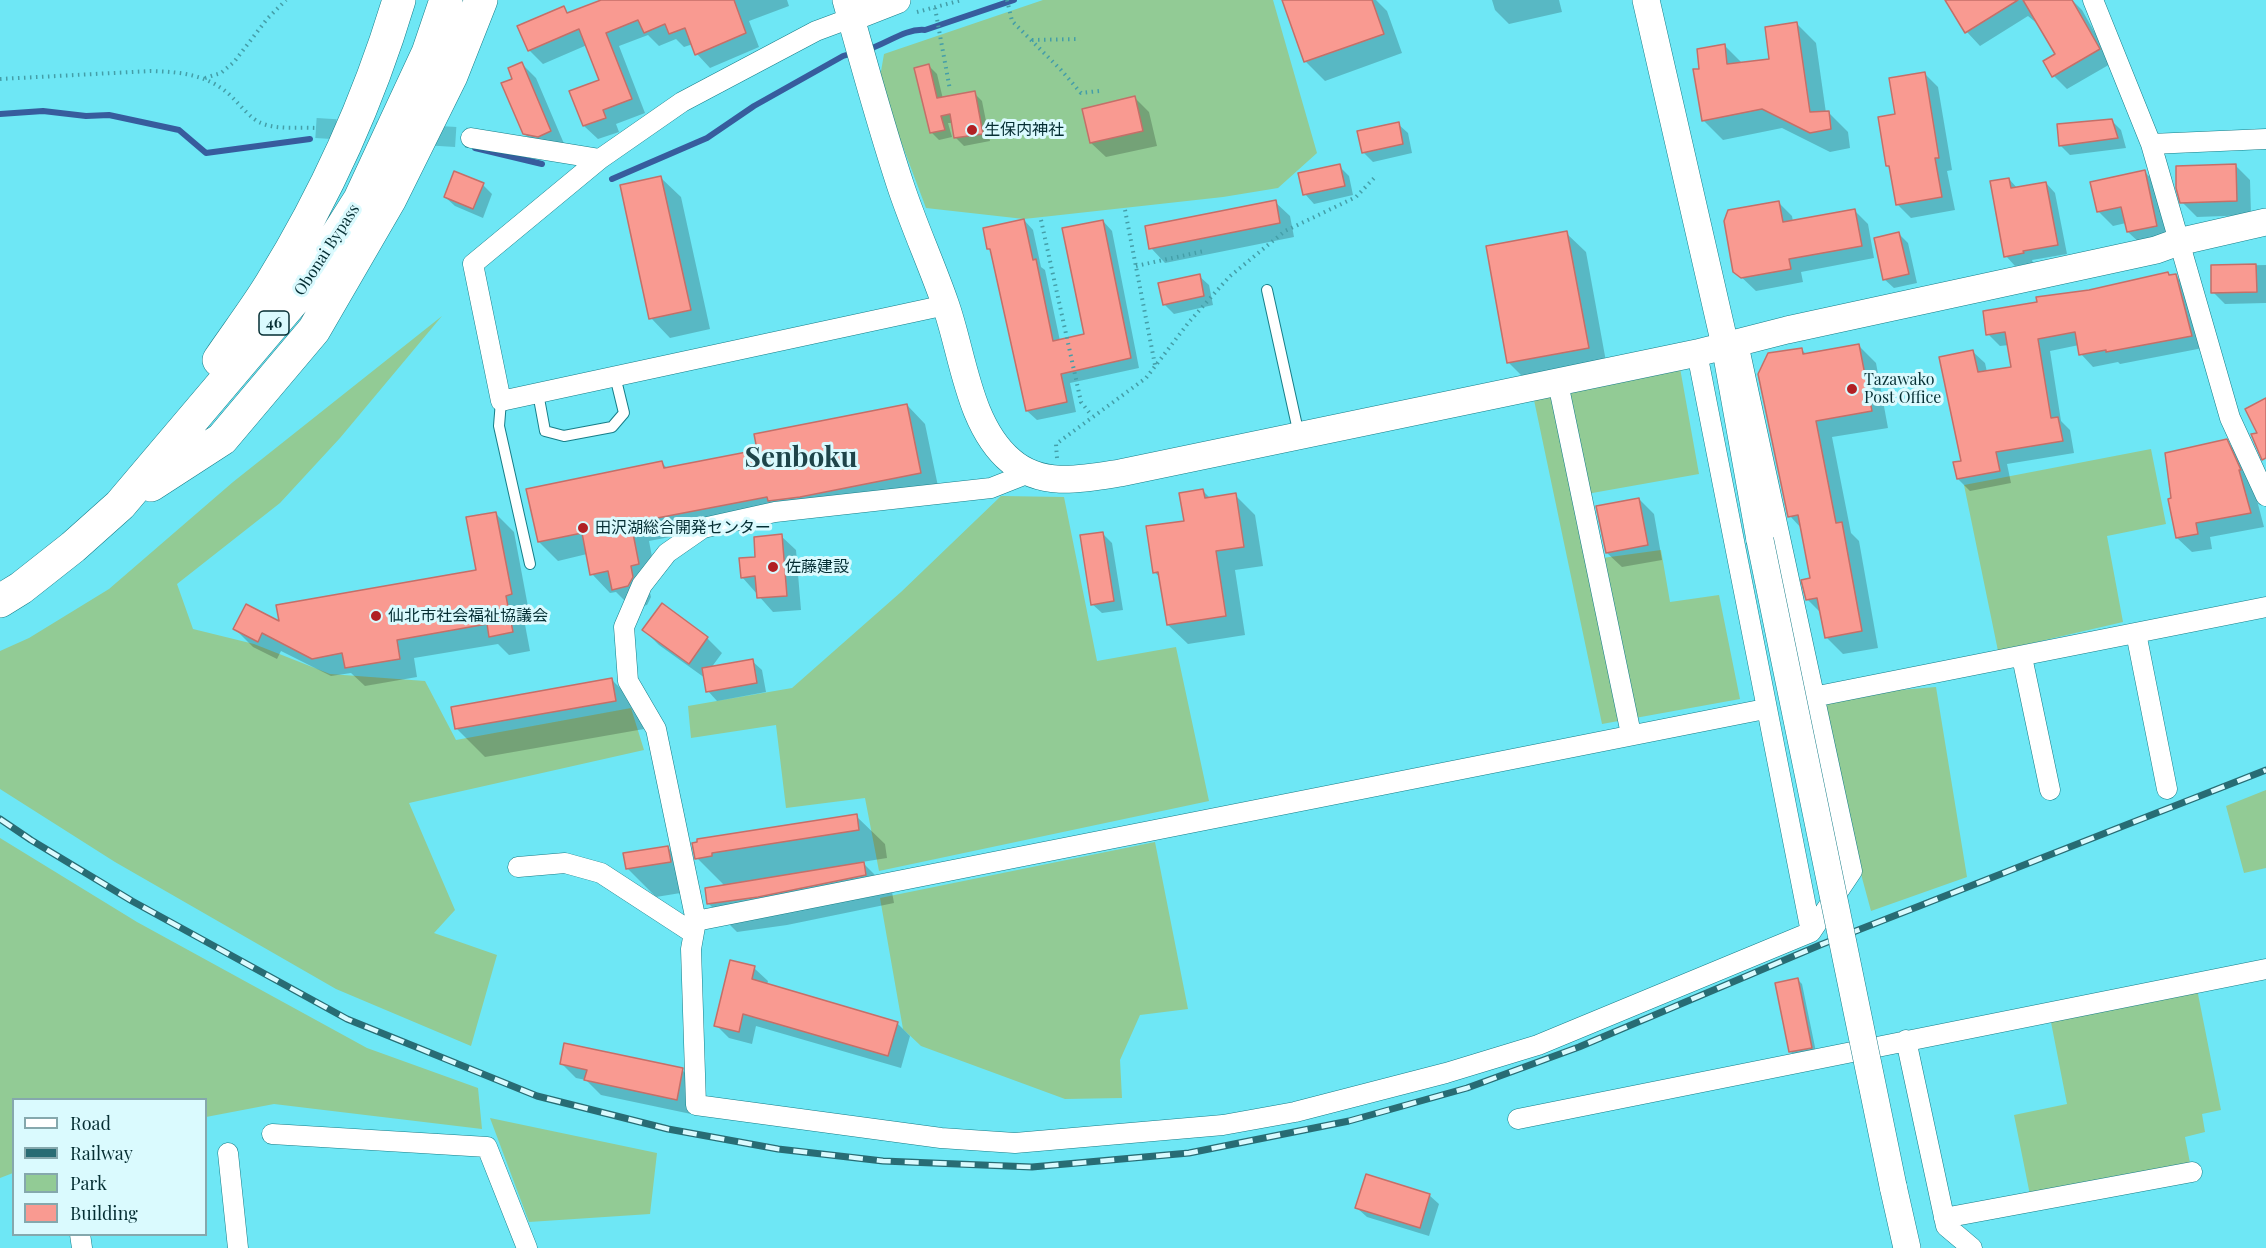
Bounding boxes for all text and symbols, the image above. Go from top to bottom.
place label: 生保内神社 [984,120,1064,140]
marker: 生保内神社 [965,123,979,137]
street label: Obonai Bypass [290,201,364,299]
road number: 46 [259,311,289,335]
place label: Tazawako Post Office [1864,370,1941,408]
marker: Tazawako Post Office [1845,382,1859,396]
district label: Senboku [745,441,857,475]
place label: 田沢湖総合開発センター [595,518,771,538]
marker: 田沢湖総合開発センター [576,521,590,535]
place label: 佐藤建設 [785,557,849,577]
marker: 佐藤建設 [766,560,780,574]
place label: 仙北市社会福祉協議会 [388,606,548,626]
marker: 仙北市社会福祉協議会 [369,609,383,623]
legend [12,1098,207,1236]
text: Road [70,1111,111,1135]
text: Railway [70,1141,133,1165]
text: Park [70,1171,107,1195]
text: Building [70,1201,138,1225]

